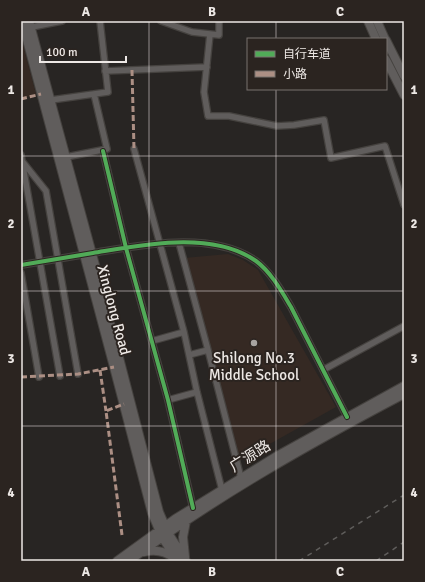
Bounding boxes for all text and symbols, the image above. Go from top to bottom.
text: A [82,4,91,20]
text: B [208,4,216,20]
text: C [336,4,344,20]
scale bar [40,38,126,64]
legend [247,38,387,90]
text: 100 m [46,45,78,60]
text: 自行车道 [283,47,331,62]
text: 小路 [283,67,307,82]
text: 1 [7,82,15,98]
text: 1 [410,82,418,98]
text: 2 [7,216,15,232]
text: 2 [410,216,418,232]
street label: Xinglong Road [93,263,135,357]
marker: Shilong No.3 Middle School [249,338,259,348]
place label: Shilong No.3 Middle School [209,349,299,384]
text: 3 [7,351,15,367]
text: 3 [410,351,418,367]
street label: 广源路 [226,436,274,476]
text: 4 [7,485,15,501]
text: 4 [410,485,418,501]
text: A [82,564,91,580]
text: B [208,564,216,580]
text: C [336,564,344,580]

